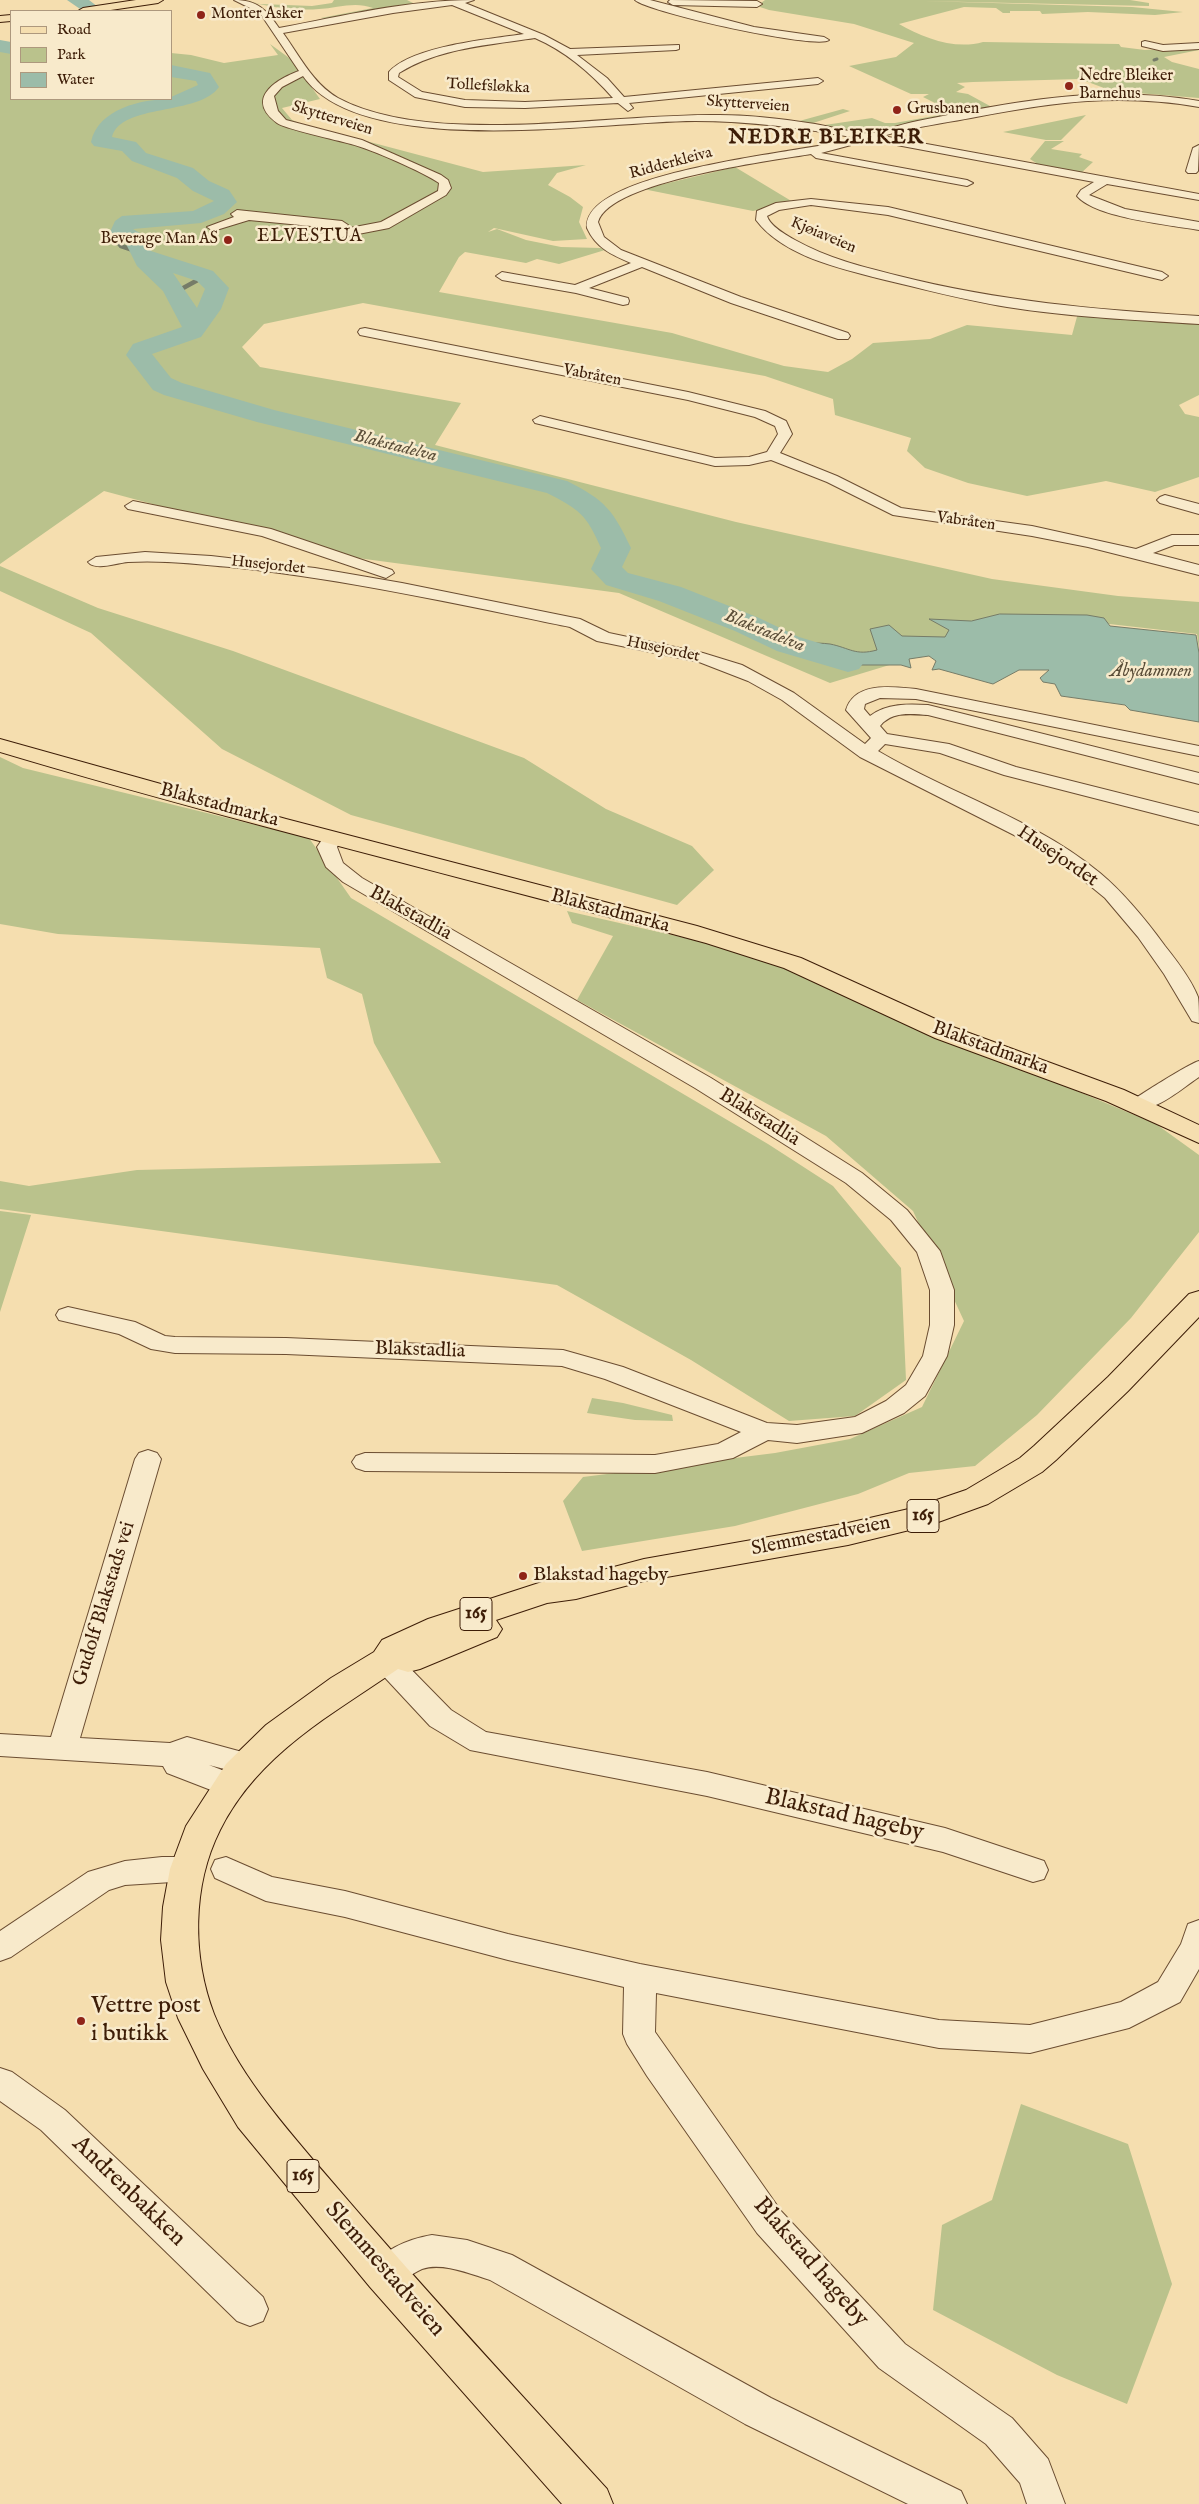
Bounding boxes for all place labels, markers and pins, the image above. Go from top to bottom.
place label: Monter Asker [211,5,303,25]
marker: Monter Asker [195,9,207,21]
place label: Nedre Bleiker Barnehus [1079,67,1173,105]
marker: Nedre Bleiker Barnehus [1063,80,1075,92]
place label: Grusbanen [907,100,979,120]
marker: Grusbanen [891,104,903,116]
place label: Beverage Man AS [100,230,218,250]
marker: Beverage Man AS [222,234,234,246]
place label: Blakstad hageby [533,1564,668,1588]
marker: Blakstad hageby [517,1570,529,1582]
place label: Vettre post i butikk [91,1993,201,2049]
marker: Vettre post i butikk [75,2015,87,2027]

